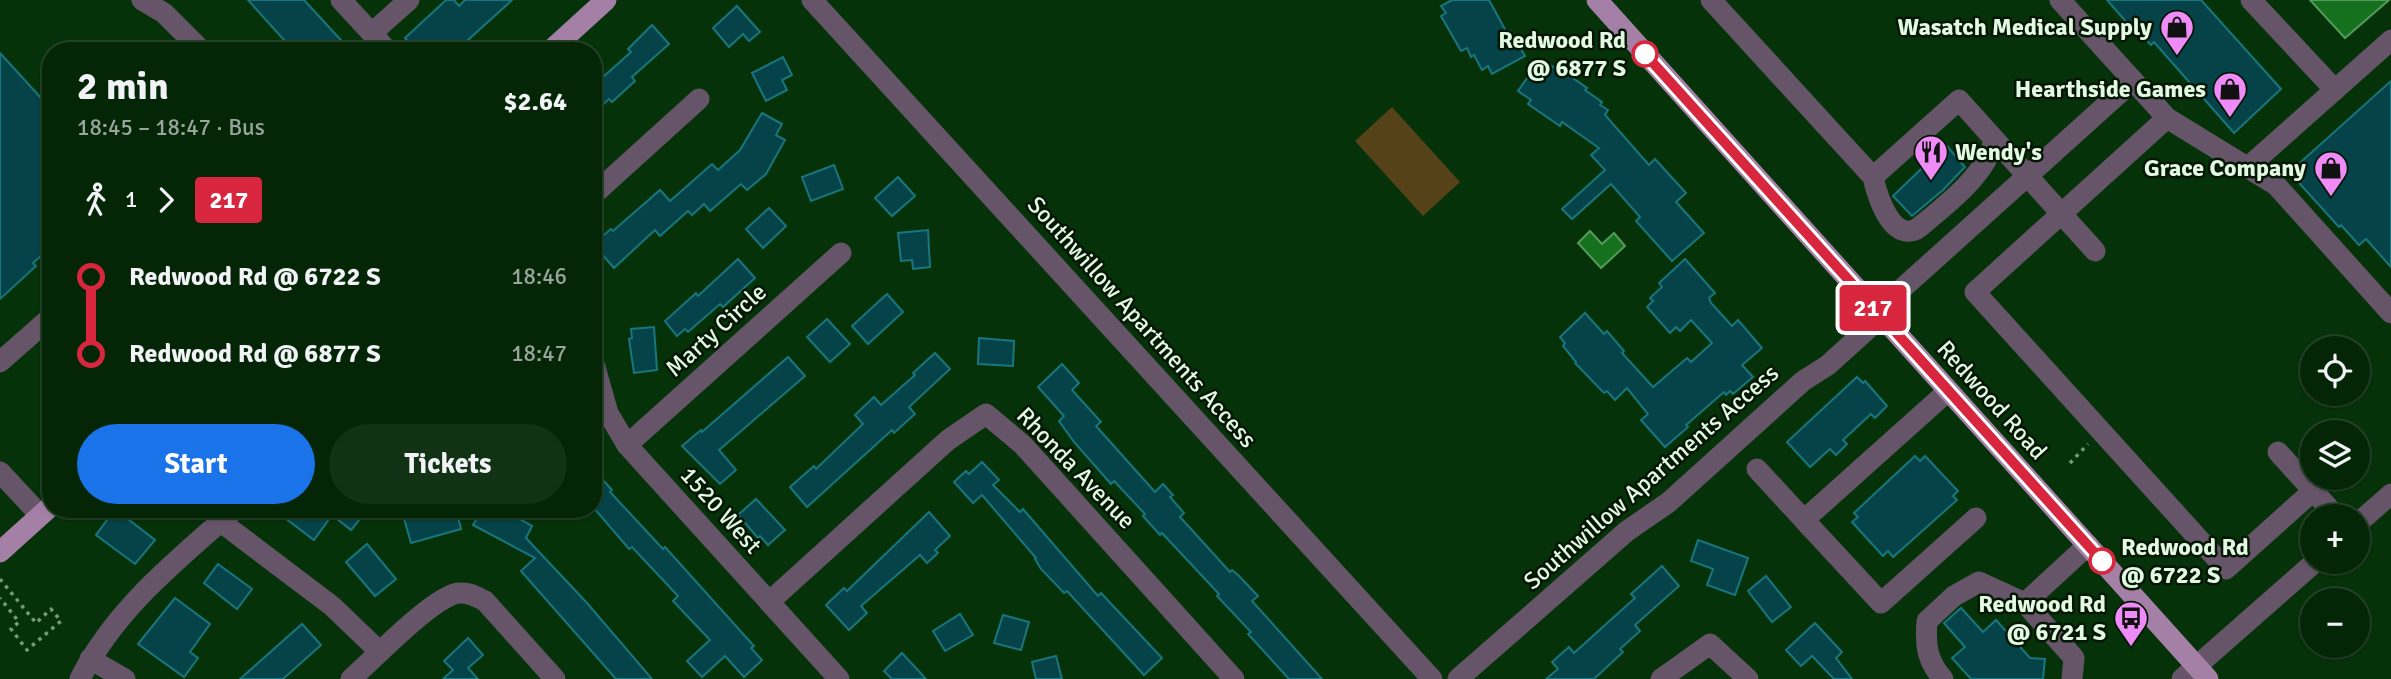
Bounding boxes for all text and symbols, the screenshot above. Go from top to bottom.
shop icon: Wasatch Medical Supply [2158,8,2196,57]
place label: Wasatch Medical Supply [1897,12,2152,42]
place label: Redwood Rd @ 6877 S [1498,25,1626,83]
marker: Redwood Rd @ 6877 S [1632,41,1658,67]
text: 2 min [77,63,169,110]
shop icon: Hearthside Games [2211,70,2249,119]
place label: Hearthside Games [2015,74,2206,104]
text: $2.64 [503,86,567,118]
text: 18:45 – 18:47 · Bus [77,113,265,142]
restaurant icon: Wendy's [1912,133,1950,182]
place label: Wendy's [1955,137,2042,167]
shop icon: Grace Company [2312,149,2350,198]
place label: Grace Company [2144,153,2306,183]
icon: walk [77,181,115,219]
icon: forward [147,181,185,219]
text: 1 [125,185,137,214]
text: 217 [209,185,248,215]
street label: Southwillow Apartments Access [1021,190,1263,454]
text: Redwood Rd @ 6722 S [129,261,381,293]
text: 18:46 [511,262,567,291]
street label: Marty Circle [659,277,773,383]
line badge: 217 [1833,285,1913,331]
text: 217 [1854,293,1892,323]
street label: Redwood Road [1931,334,2053,466]
map controls [2300,336,2370,658]
button: locate [2300,336,2370,406]
text: Redwood Rd @ 6877 S [129,338,381,370]
text: 18:47 [511,339,567,368]
street label: Southwillow Apartments Access [1517,358,1785,596]
street label: Rhonda Avenue [1010,401,1142,535]
button: layers [2300,420,2370,490]
button: Start [77,424,315,504]
button: Tickets [329,424,567,504]
street label: 1520 West [674,460,768,560]
button: + [2300,504,2370,574]
place label: Redwood Rd @ 6722 S [2121,532,2249,590]
marker: Redwood Rd @ 6722 S [2089,548,2115,574]
button: − [2300,588,2370,658]
place label: Redwood Rd @ 6721 S [1978,589,2106,647]
bus stop icon: Redwood Rd @ 6721 S [2112,599,2150,648]

